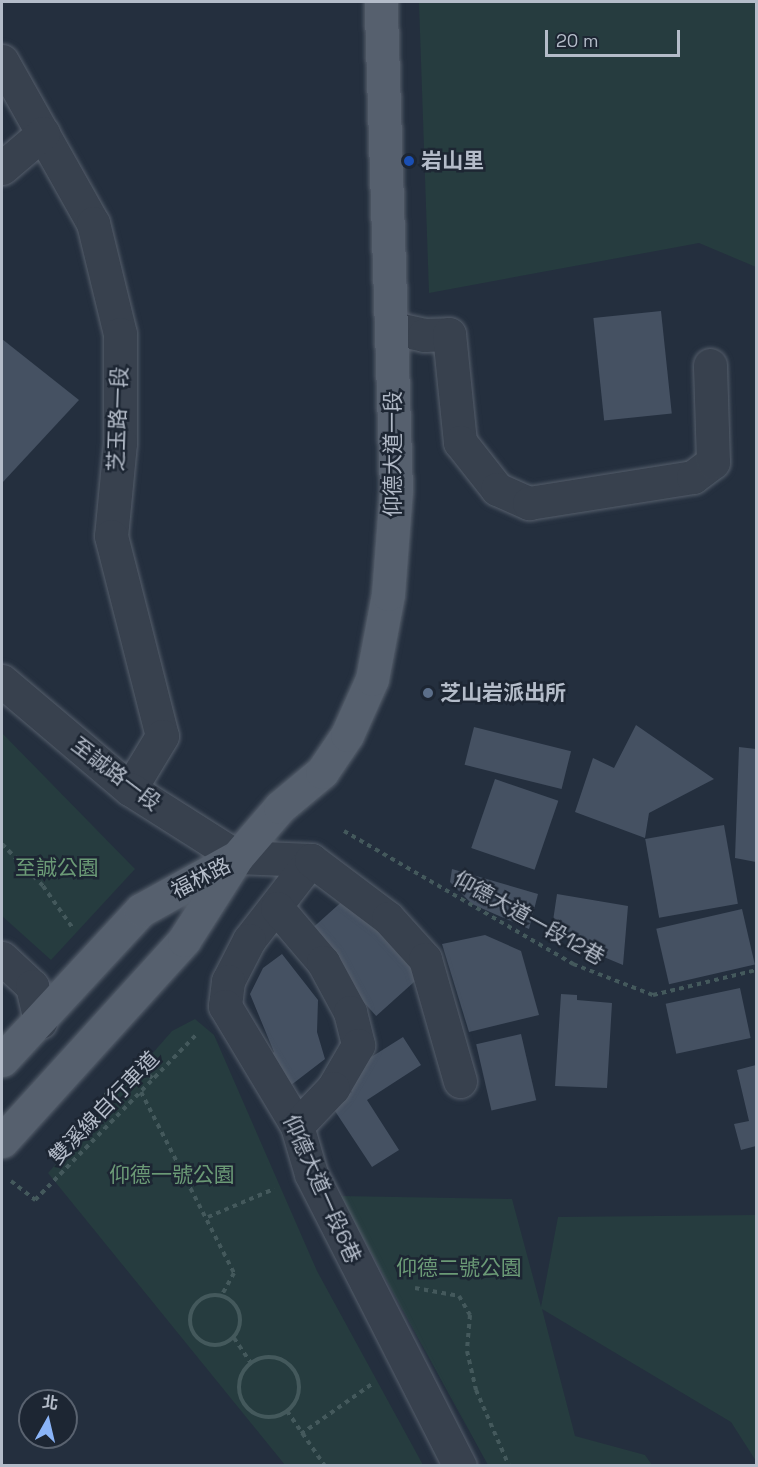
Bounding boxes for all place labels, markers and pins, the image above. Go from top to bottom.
place label: 岩山里 [421,148,484,174]
marker: 岩山里 [402,154,416,168]
place label: 芝山岩派出所 [440,680,566,706]
marker: 芝山岩派出所 [421,686,435,700]

